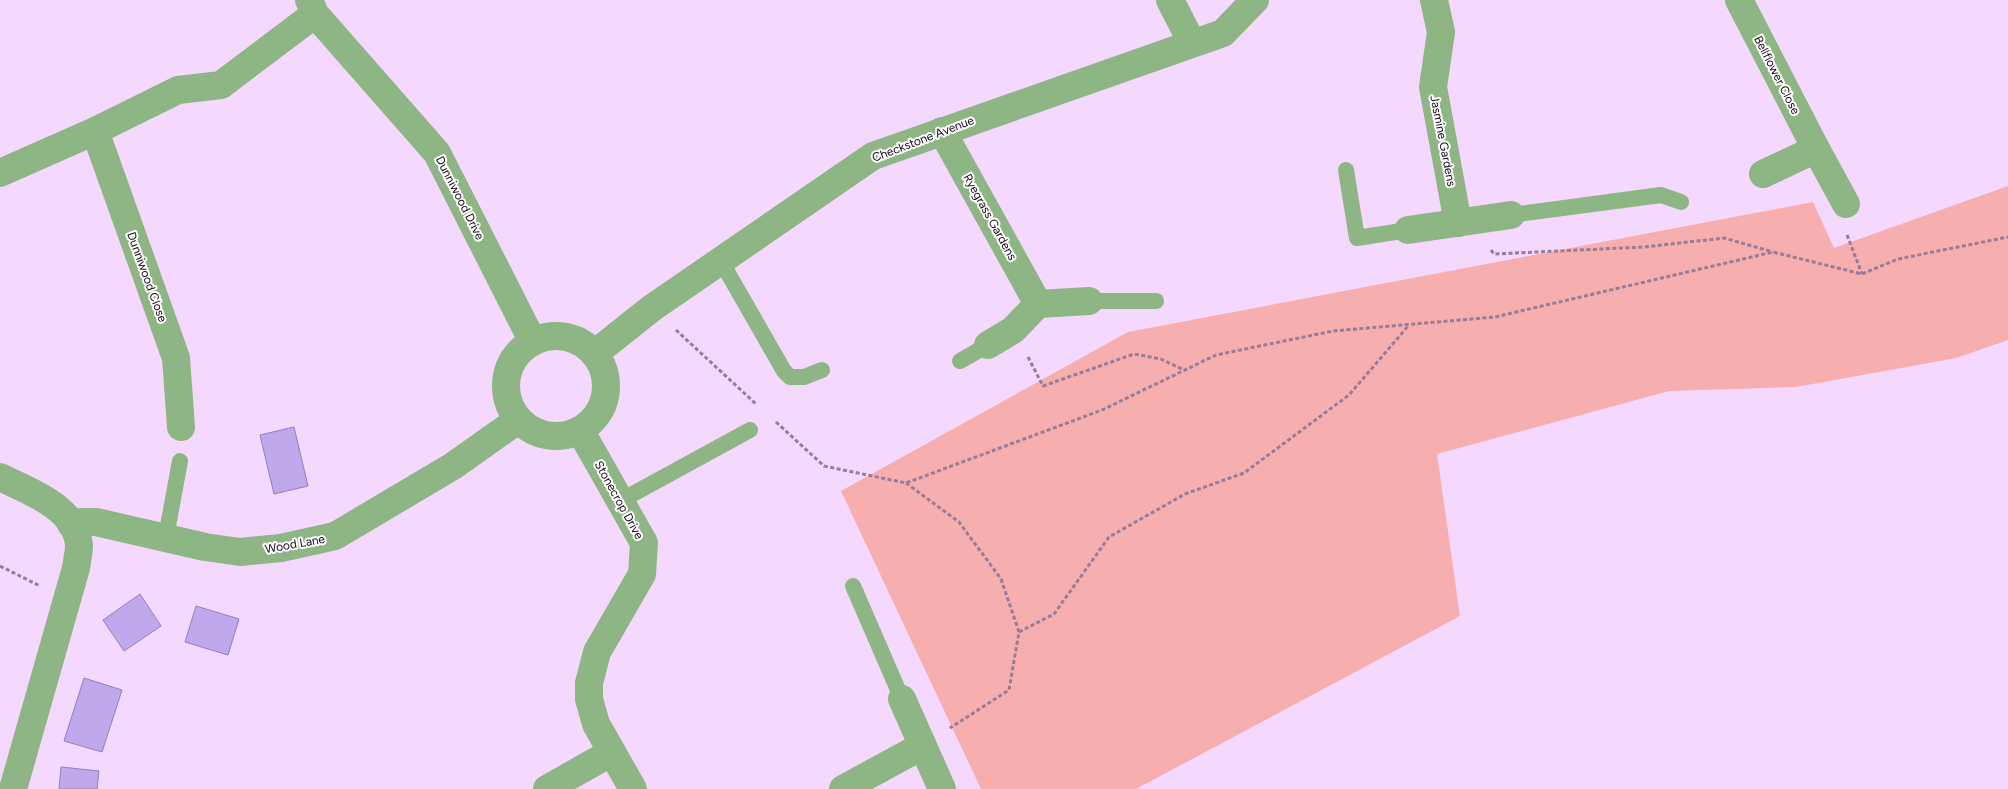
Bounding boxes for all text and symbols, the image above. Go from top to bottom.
street label: Bellflower Close [1751,33,1803,117]
street label: Jasmine Gardens [1427,94,1459,188]
street label: Checkstone Avenue [870,113,976,165]
street label: Dunniwood Drive [433,154,487,243]
street label: Ryegrass Gardens [960,171,1020,263]
street label: Dunniwood Close [124,230,170,324]
street label: Stonecrop Drive [592,458,647,542]
street label: Wood Lane [264,532,326,556]

